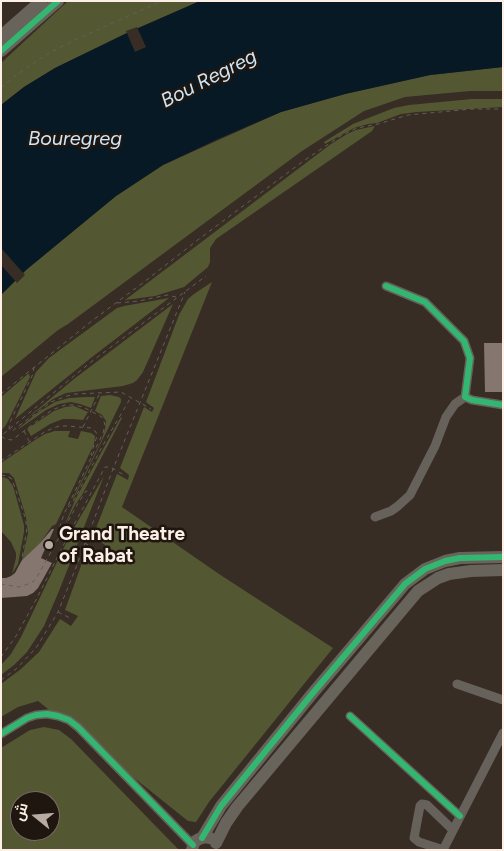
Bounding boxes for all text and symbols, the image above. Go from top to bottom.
water label: Bou Regreg [157,45,261,113]
water label: Bouregreg [28,127,122,151]
place label: Grand Theatre of Rabat [59,523,185,567]
marker: Grand Theatre of Rabat [43,539,55,551]
north arrow [10,791,60,841]
text: ش [10,801,32,823]

